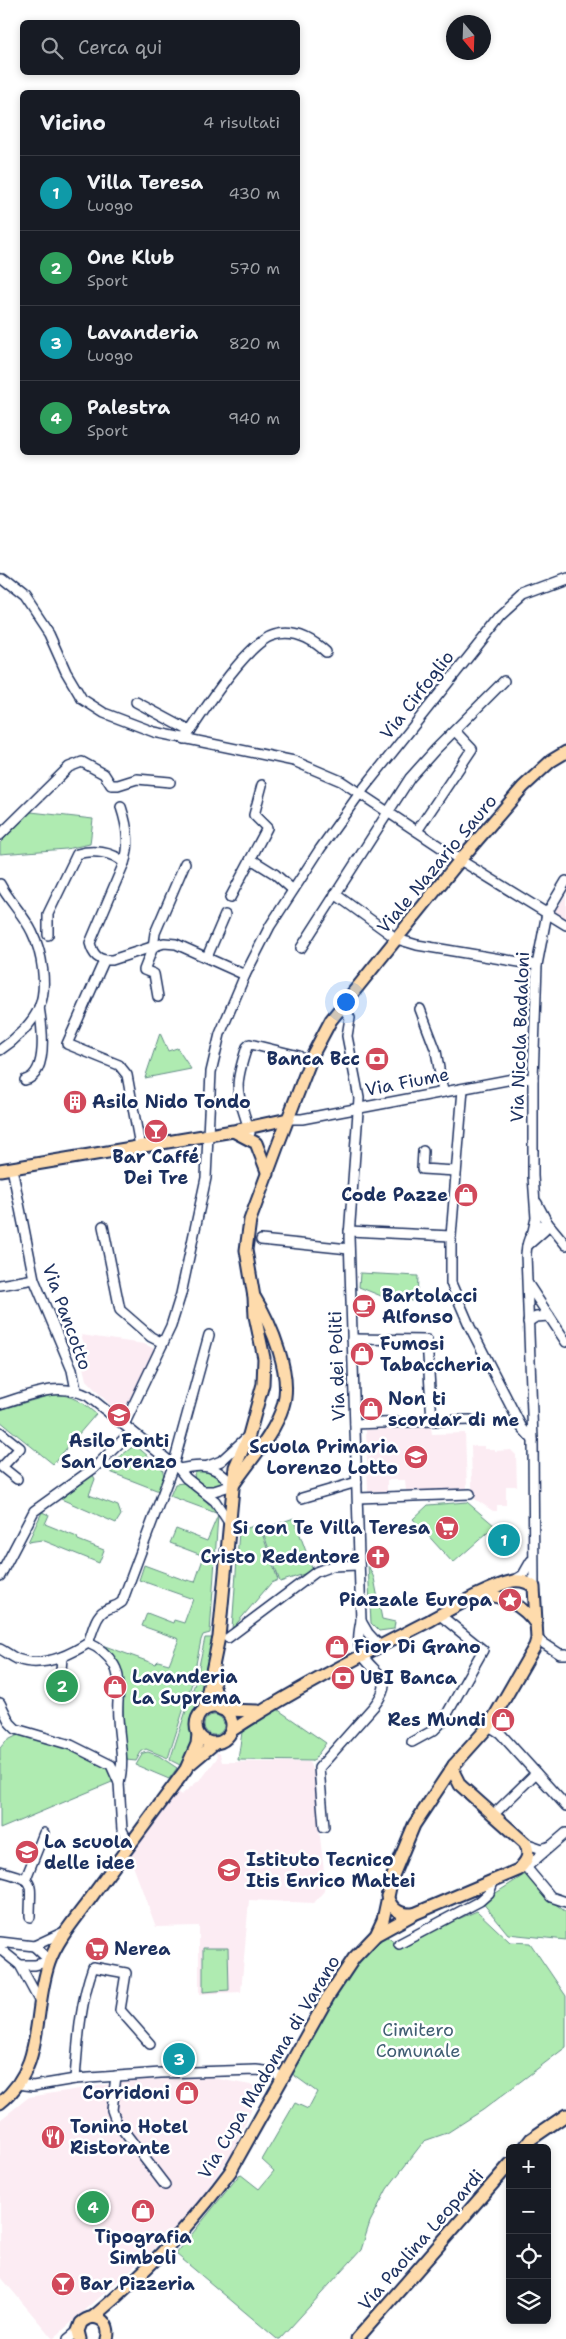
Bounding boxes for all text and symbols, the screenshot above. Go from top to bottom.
north arrow [446,15,491,60]
search box [20,20,300,75]
icon: search [38,34,66,62]
text: Cerca qui [78,35,162,60]
text: Vicino [40,109,106,137]
text: 4 risultati [203,112,280,133]
text: Villa Teresa [87,170,203,195]
text: 1 [52,183,60,204]
text: 430 m [229,183,280,204]
text: Luogo [87,195,133,216]
text: One Klub [87,245,174,270]
text: 2 [50,258,62,279]
text: 570 m [230,258,280,279]
text: Sport [87,270,128,291]
text: Lavanderia [87,320,198,345]
text: 3 [50,333,62,354]
text: 820 m [229,333,280,354]
text: Luogo [87,345,133,366]
text: Palestra [87,395,170,420]
text: 4 [50,408,62,429]
text: 940 m [228,408,280,429]
text: Sport [87,420,128,441]
street label: Via Cirfoglio [375,646,459,744]
street label: Viale Nazario Sauro [372,789,502,939]
street label: Via Nicola Badaloni [505,951,535,1123]
your location [333,989,359,1015]
bank icon: Banca Bcc [364,1046,390,1072]
place label: Banca Bcc [267,1047,360,1071]
street label: Via Fiume [363,1062,451,1102]
building icon: Asilo Nido Tondo [62,1089,88,1115]
place label: Asilo Nido Tondo [92,1090,251,1114]
bar icon: Bar Caffé Dei Tre [143,1118,169,1144]
place label: Bar Caffé Dei Tre [113,1145,200,1190]
shop icon: Code Pazze [453,1182,479,1208]
place label: Code Pazze [341,1183,448,1207]
street label: Via Pancotto [37,1261,97,1373]
place label: Bartolacci Alfonso [382,1284,478,1329]
cafe icon: Bartolacci Alfonso [351,1293,377,1319]
street label: Via dei Politi [323,1310,351,1422]
place label: Fumosi Tabaccheria [380,1332,494,1377]
shop icon: Fumosi Tabaccheria [349,1341,375,1367]
place label: Non ti scordar di me [388,1387,519,1432]
shop icon: Non ti scordar di me [358,1396,384,1422]
school or university icon: Asilo Fonti San Lorenzo [106,1402,132,1428]
place label: Asilo Fonti San Lorenzo [61,1429,177,1474]
place label: Scuola Primaria Lorenzo Lotto [249,1435,399,1480]
school or university icon: Scuola Primaria Lorenzo Lotto [403,1444,429,1470]
supermarket icon: Si con Te Villa Teresa [434,1515,460,1541]
place label: Si con Te Villa Teresa [232,1516,431,1540]
pin: 1 [488,1521,520,1559]
church icon: Cristo Redentore [365,1544,391,1570]
place label: Cristo Redentore [200,1545,360,1569]
place icon: Piazzale Europa [497,1587,523,1613]
place label: Piazzale Europa [339,1588,493,1612]
shop icon: Fior Di Grano [324,1634,350,1660]
place label: Fior Di Grano [354,1635,481,1659]
place label: Lavanderia La Suprema [132,1665,242,1710]
bank icon: UBI Banca [330,1665,356,1691]
place label: UBI Banca [360,1666,458,1690]
pin: 2 [46,1667,78,1705]
shop icon: Lavanderia La Suprema [102,1674,128,1700]
shop icon: Res Mundi [490,1707,516,1733]
place label: Res Mundi [388,1708,486,1732]
place label: La scuola delle idee [44,1830,135,1875]
school or university icon: La scuola delle idee [14,1839,40,1865]
place label: Istituto Tecnico Itis Enrico Mattei [246,1848,416,1893]
school or university icon: Istituto Tecnico Itis Enrico Mattei [216,1857,242,1883]
supermarket icon: Nerea [84,1936,110,1962]
place label: Nerea [114,1937,171,1961]
street label: Via Cupa Madonna di Varano [193,1951,345,2183]
park label: Cimitero Comunale [376,2018,460,2063]
pin: 3 [163,2040,195,2078]
shop icon: Corridoni [174,2080,200,2106]
place label: Corridoni [82,2081,170,2105]
place label: Tonino Hotel Ristorante [70,2115,188,2160]
restaurant icon: Tonino Hotel Ristorante [40,2124,66,2150]
map controls [506,2144,551,2324]
button: + [506,2144,551,2189]
street label: Via Paolina Leopardi [353,2164,489,2316]
pin: 4 [77,2188,109,2226]
button: − [506,2189,551,2234]
shop icon: Tipografia Simboli [130,2198,156,2224]
place label: Tipografia Simboli [94,2225,192,2270]
button: locate [506,2234,551,2279]
bar icon: Bar Pizzeria [50,2271,76,2297]
place label: Bar Pizzeria [80,2272,196,2296]
button: layers [506,2279,551,2324]

